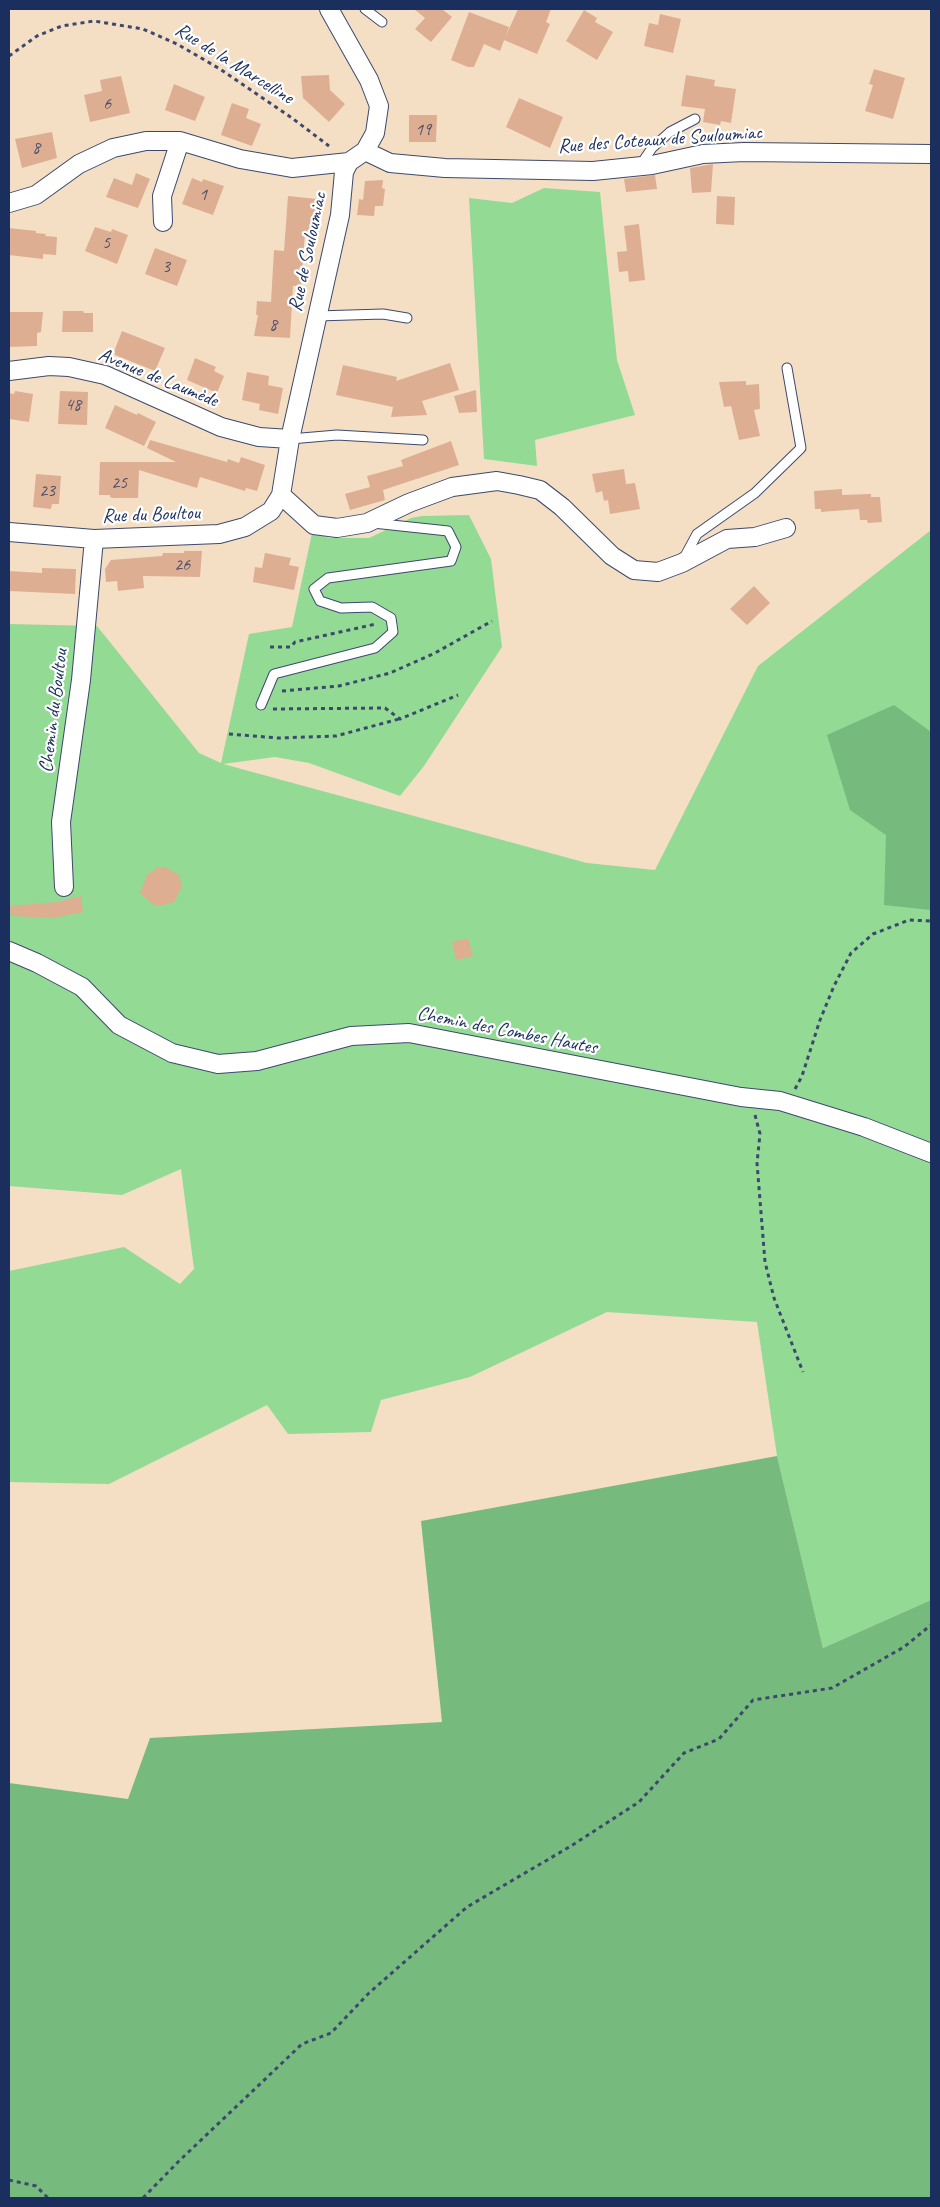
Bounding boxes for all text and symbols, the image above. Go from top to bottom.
street label: Rue de la Marcelline [170,18,298,110]
house number: 6 [103,93,111,115]
house number: 19 [415,119,431,141]
street label: Rue des Coteaux de Souloumiac [557,121,763,159]
house number: 8 [32,137,40,159]
house number: 1 [199,184,207,206]
street label: Rue de Souloumiac [284,190,332,314]
house number: 5 [102,232,110,254]
house number: 3 [162,256,170,278]
house number: 8 [269,314,277,336]
street label: Avenue de Laumède [95,343,221,413]
house number: 48 [65,394,81,416]
house number: 25 [111,472,127,494]
house number: 23 [39,480,55,502]
street label: Rue du Boultou [102,501,200,529]
house number: 26 [174,554,190,576]
street label: Chemin du Boultou [35,648,73,774]
street label: Chemin des Combes Hautes [415,1002,599,1060]

